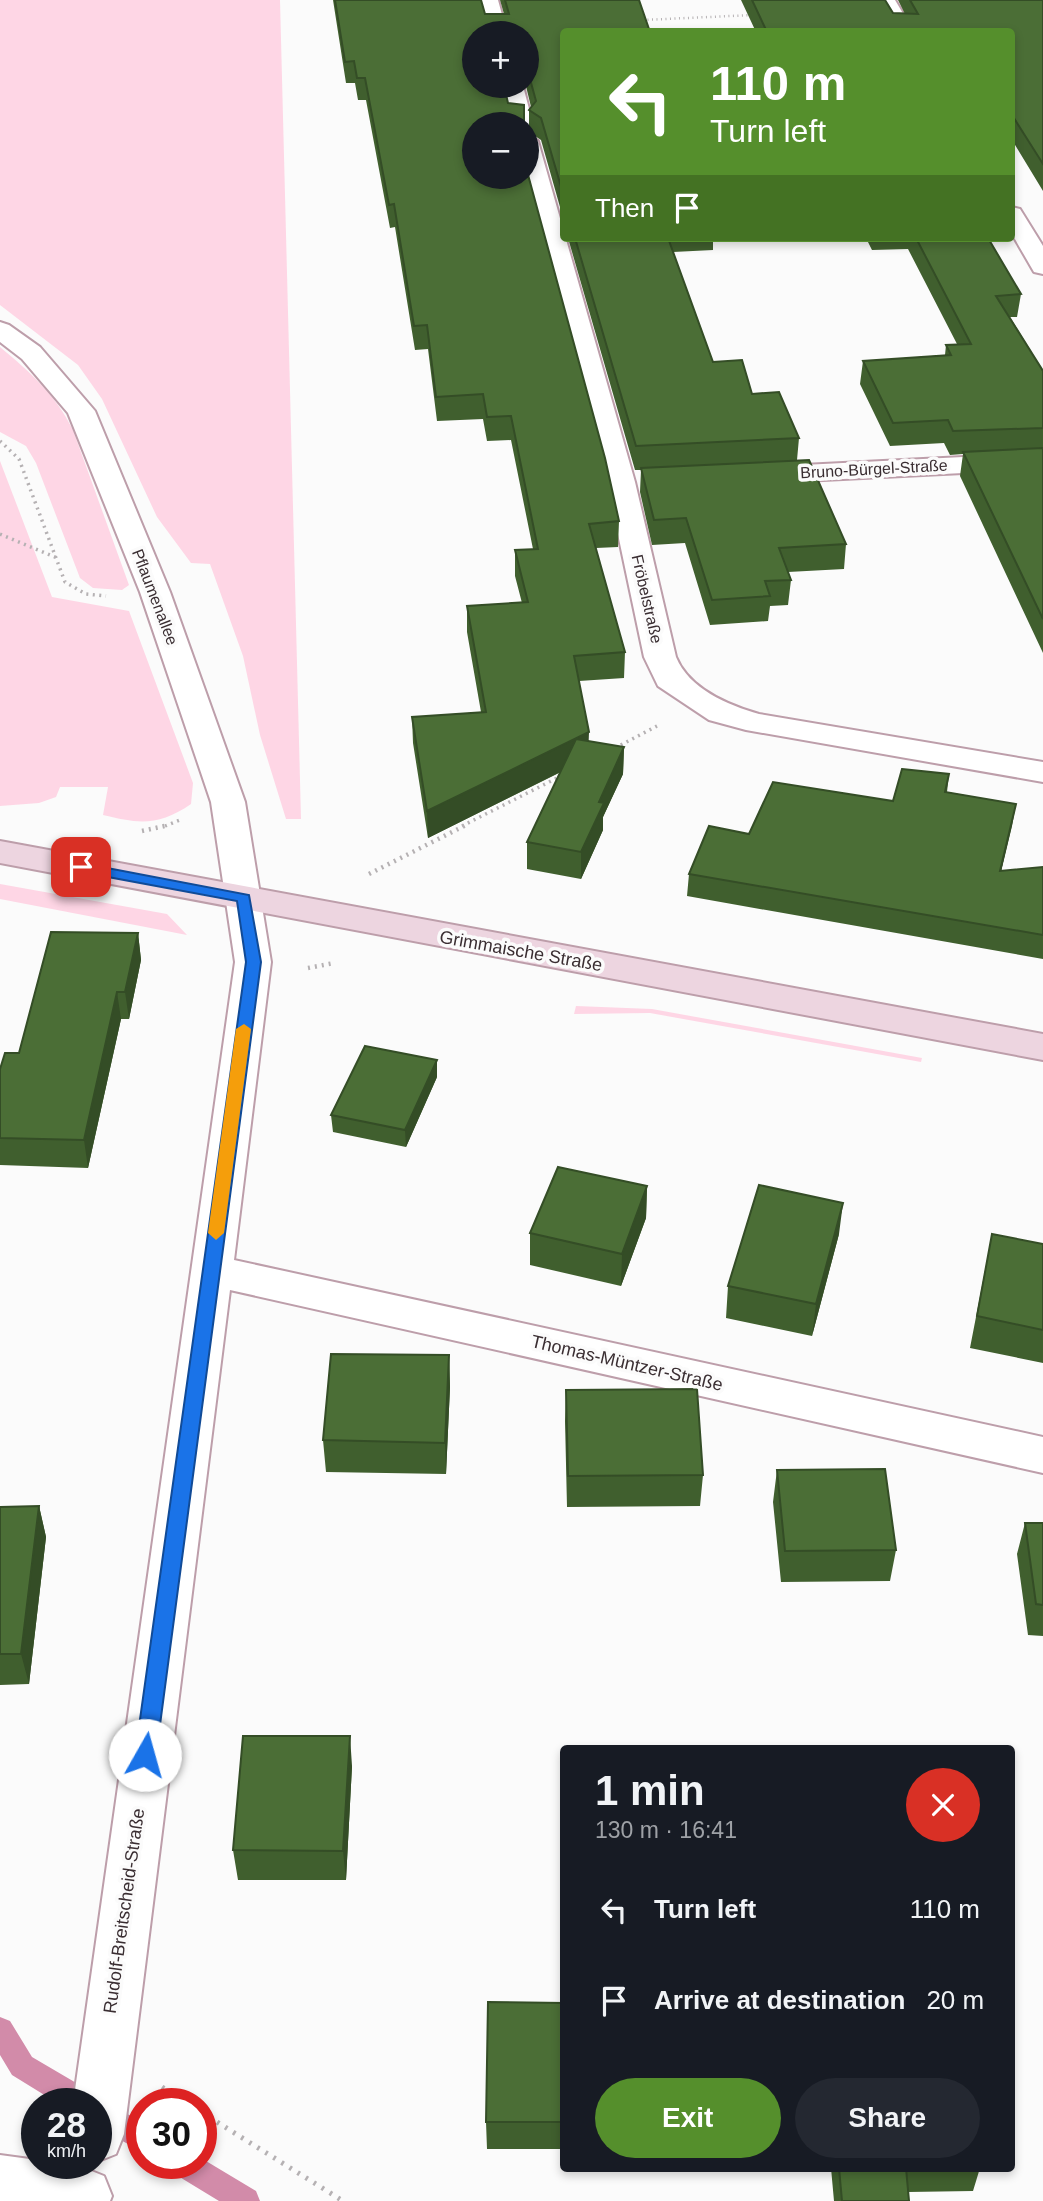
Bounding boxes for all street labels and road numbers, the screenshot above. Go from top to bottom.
street label: Bruno-Bürgel-Straße [800,457,948,481]
street label: Pflaumenallee [129,547,181,647]
street label: Fröbelstraße [629,553,666,645]
street label: Grimmaische Straße [438,927,604,975]
street label: Thomas-Müntzer-Straße [529,1331,725,1395]
street label: Rudolf-Breitscheid-Straße [100,1807,148,2015]

